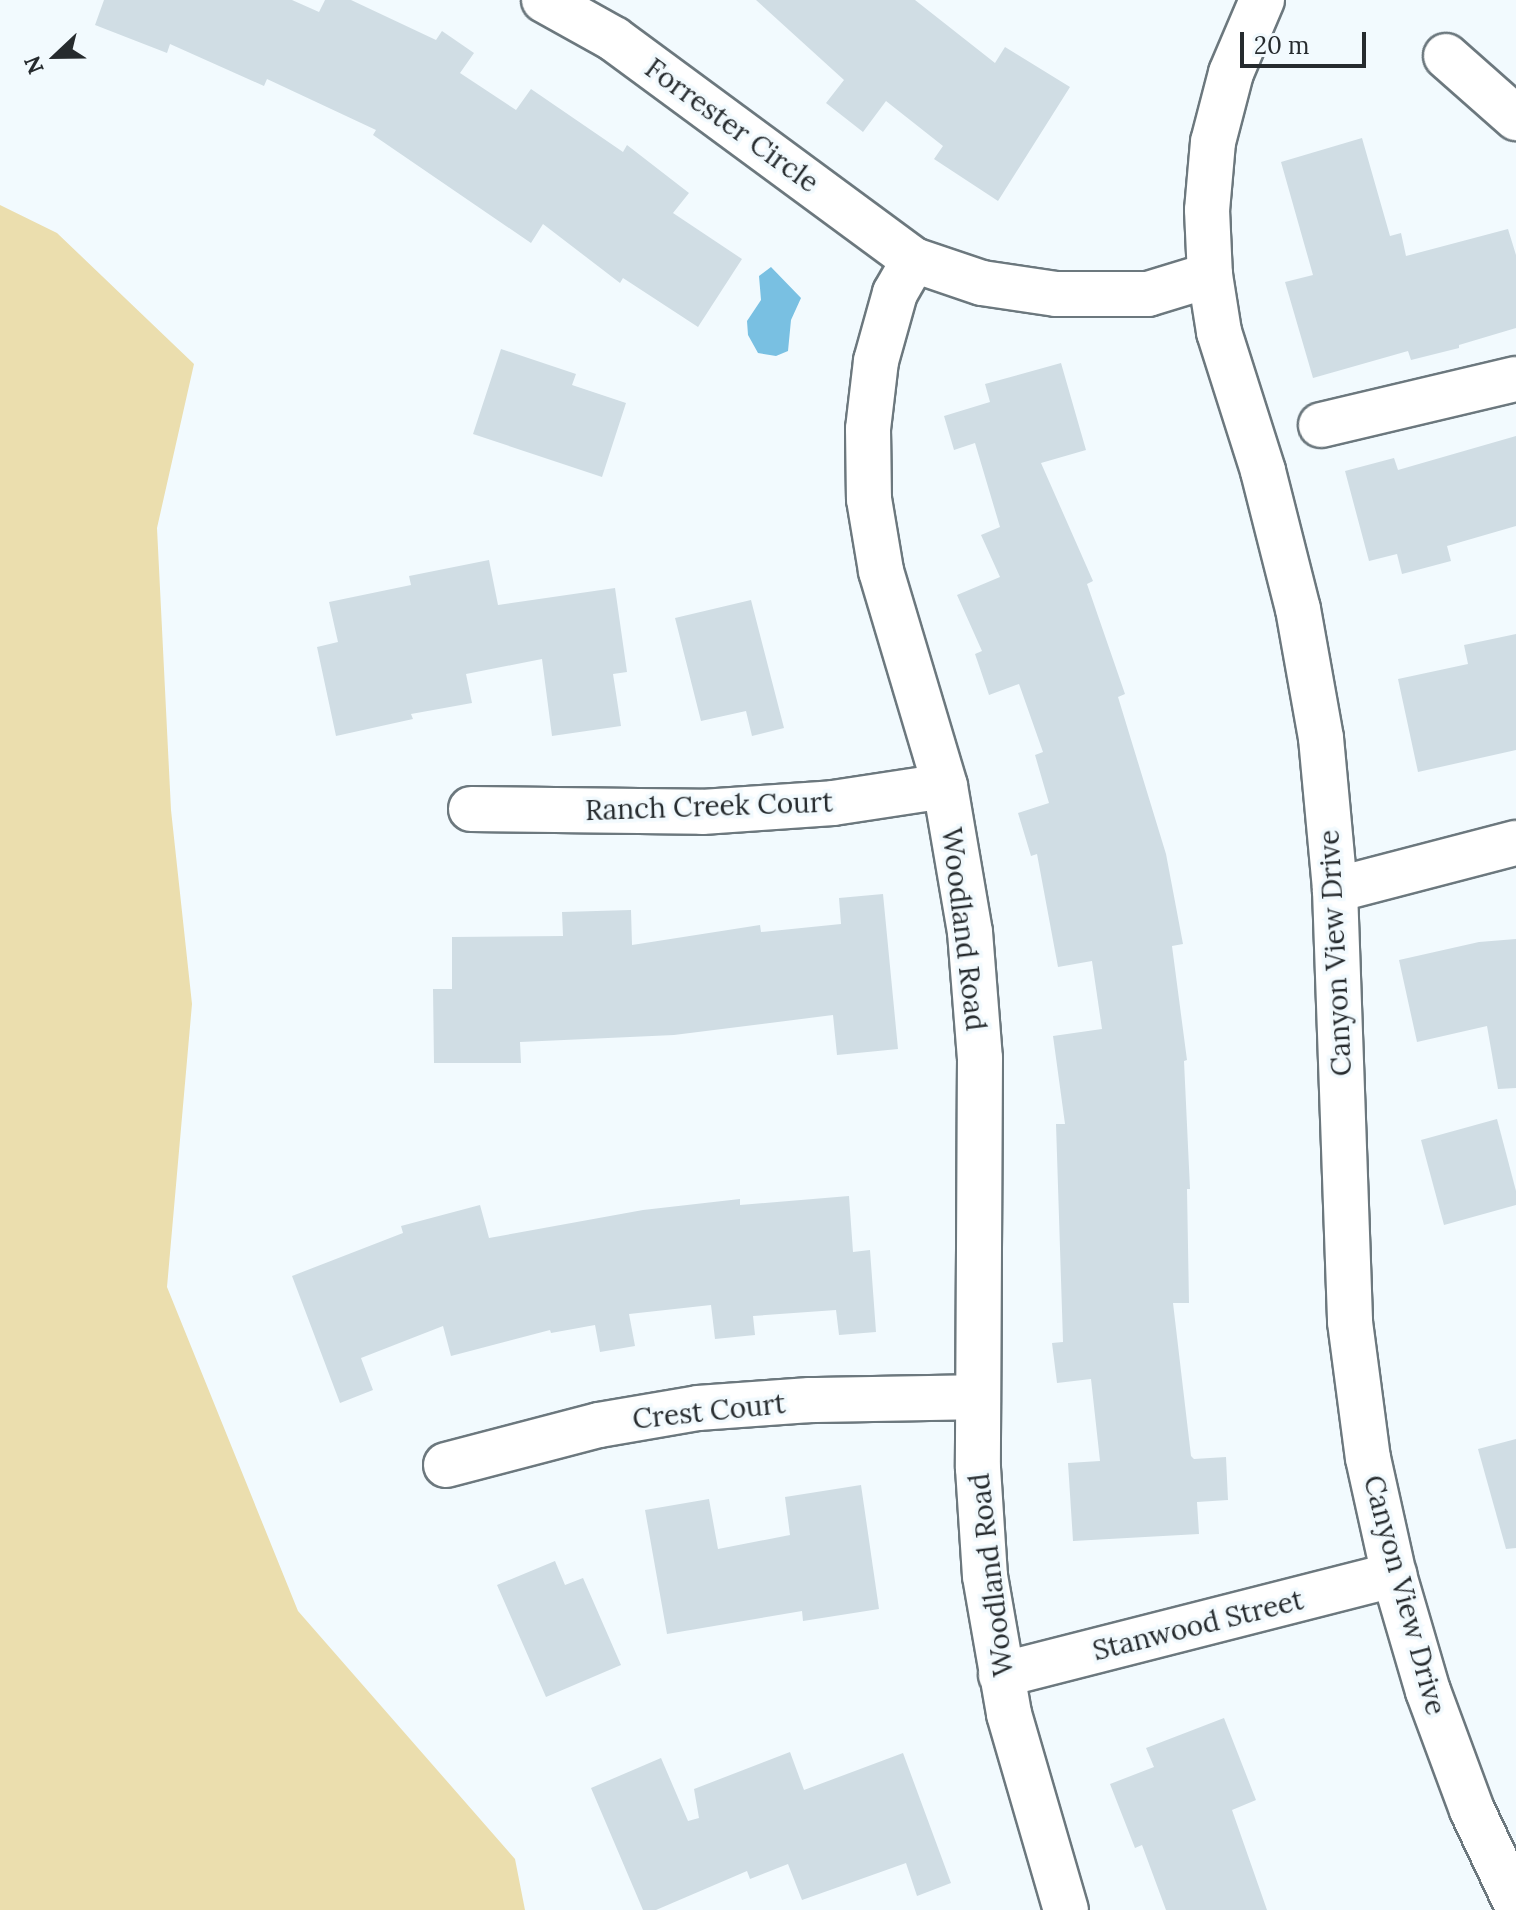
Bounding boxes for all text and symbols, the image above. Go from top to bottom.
north arrow [16,16,96,96]
scale bar [1244,16,1370,66]
text: 20 m [1254,30,1310,61]
street label: Forrester Circle [639,51,825,199]
text: N [18,52,50,78]
street label: Ranch Creek Court [584,785,834,827]
street label: Woodland Road [935,826,993,1032]
street label: Canyon View Drive [1312,829,1358,1077]
street label: Crest Court [631,1386,787,1436]
street label: Woodland Road [962,1472,1020,1678]
street label: Canyon View Drive [1357,1472,1453,1718]
street label: Stanwood Street [1089,1583,1307,1667]

